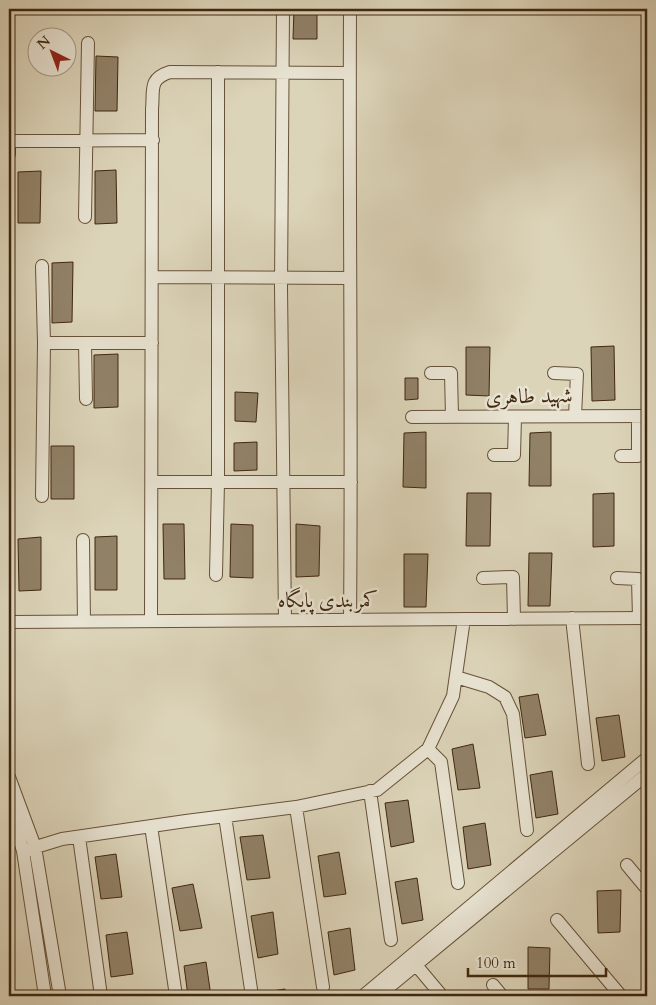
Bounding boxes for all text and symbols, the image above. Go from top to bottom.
north arrow [28,28,78,78]
text: N [33,32,55,54]
street label: شهید طاهری [485,381,573,412]
street label: کمربندی پایگاه [278,586,378,615]
scale bar [468,945,606,977]
text: 100 m [476,953,516,973]

